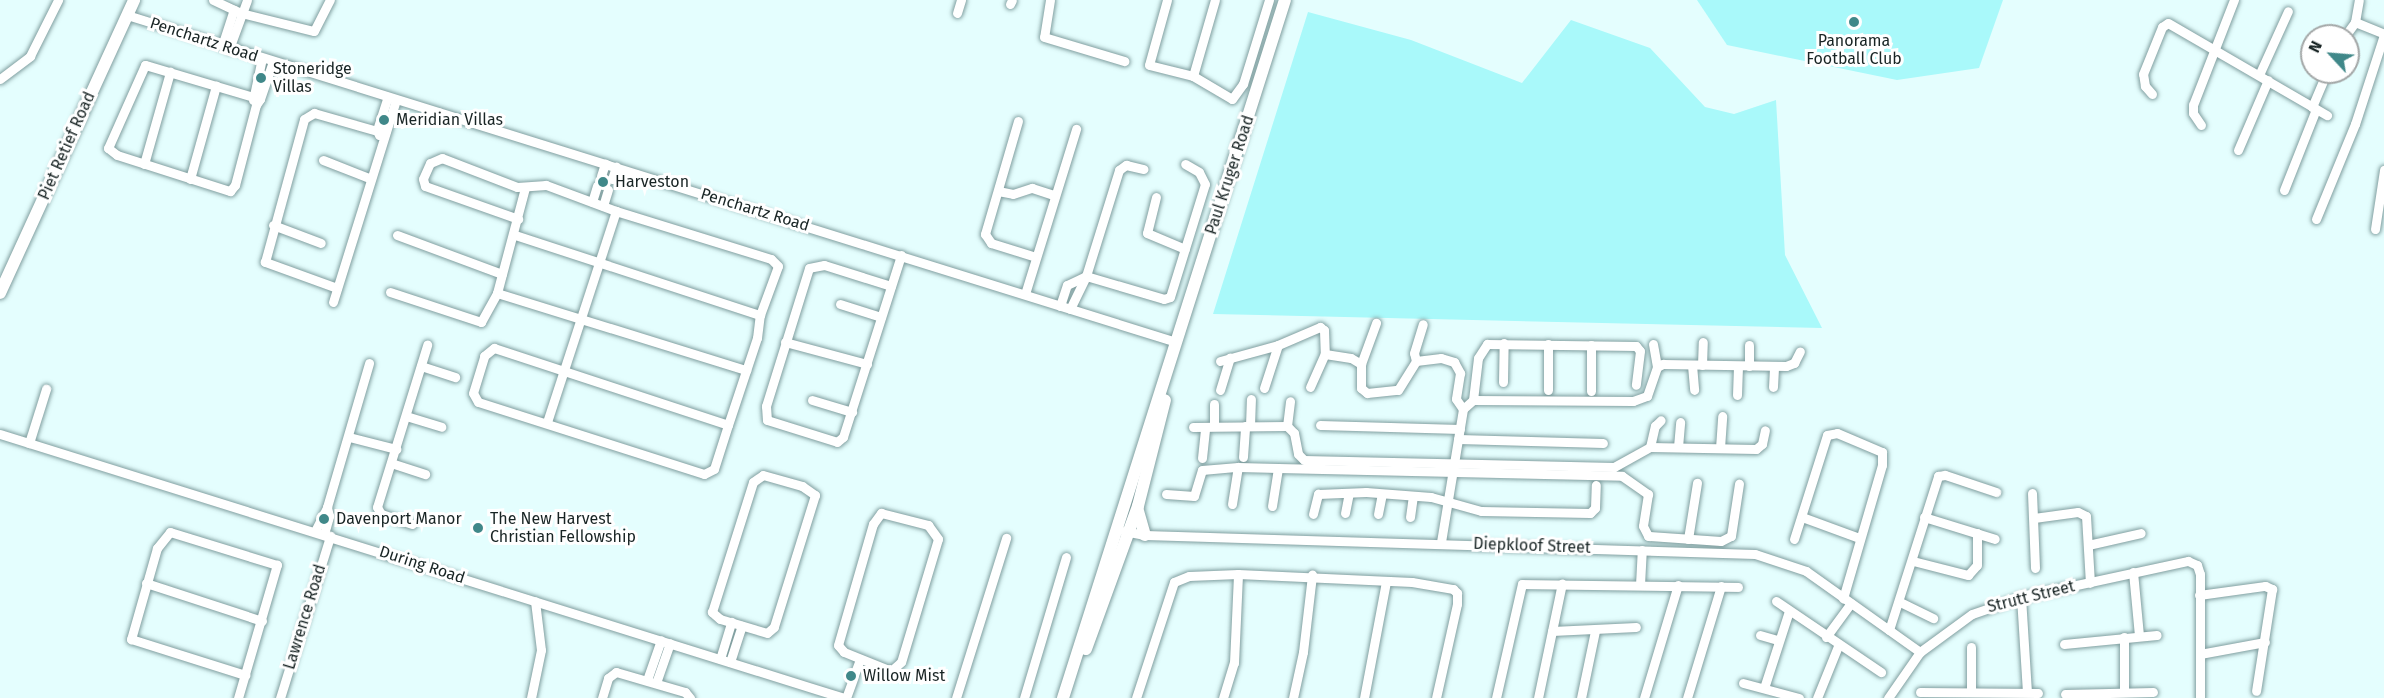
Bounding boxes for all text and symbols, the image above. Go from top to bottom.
street label: Penchartz Road [147,13,261,67]
marker: Panorama Football Club [1847,15,1861,29]
north arrow [2300,24,2360,84]
place label: Panorama Football Club [1806,31,1902,69]
text: N [2304,38,2326,56]
place label: Stoneridge Villas [273,59,352,97]
marker: Stoneridge Villas [254,71,268,85]
street label: Piet Retief Road [35,89,99,203]
place label: Meridian Villas [396,110,503,130]
marker: Meridian Villas [377,113,391,127]
street label: Paul Kruger Road [1202,113,1258,237]
place label: Harveston [615,172,689,192]
marker: Harveston [596,175,610,189]
street label: Penchartz Road [698,184,812,236]
place label: Davenport Manor [336,509,462,529]
place label: The New Harvest Christian Fellowship [490,509,636,547]
marker: Davenport Manor [317,512,331,526]
marker: The New Harvest Christian Fellowship [471,521,485,535]
street label: Diepkloof Street [1473,534,1591,558]
street label: During Road [377,542,467,588]
street label: Lawrence Road [280,562,330,672]
street label: Strutt Street [1985,577,2077,617]
place label: Willow Mist [863,666,945,686]
marker: Willow Mist [844,669,858,683]

